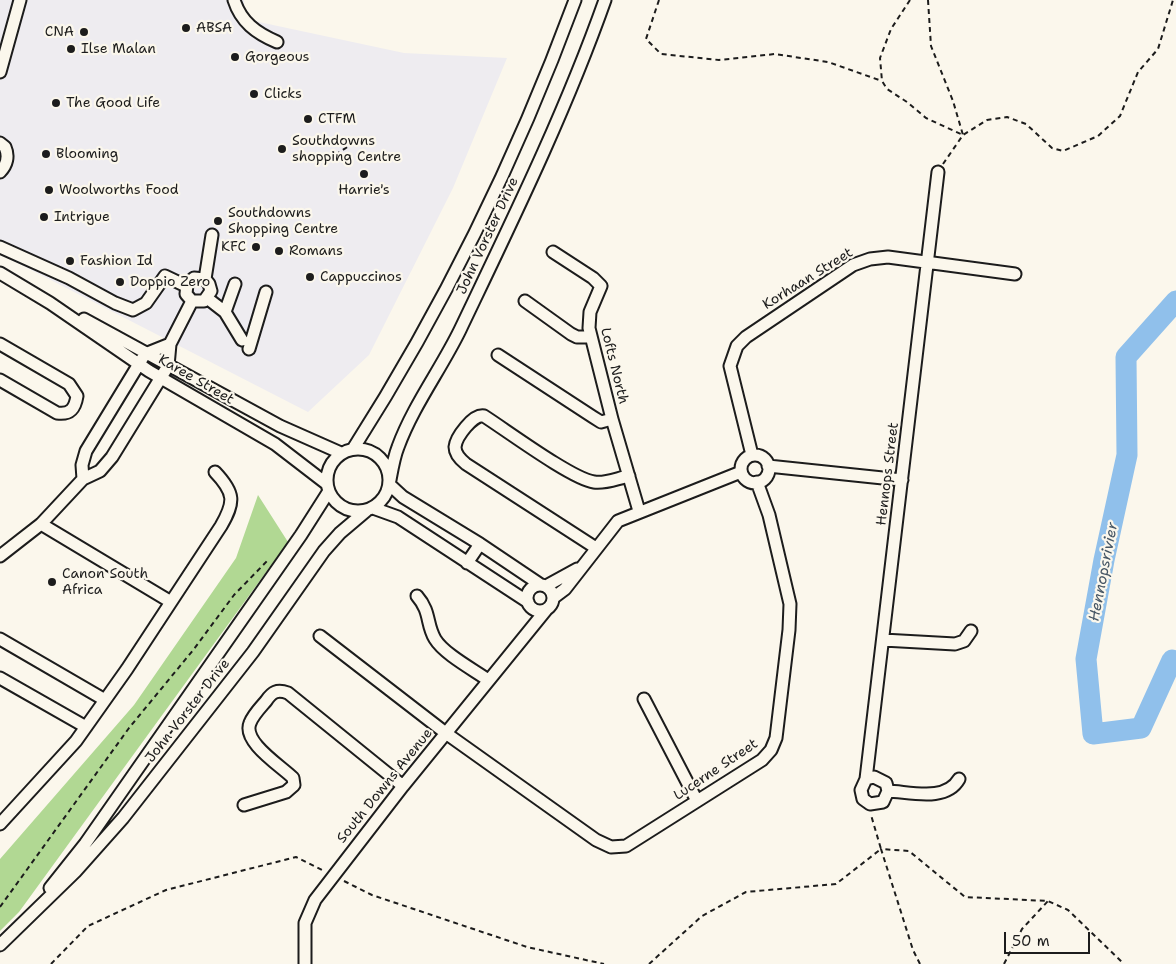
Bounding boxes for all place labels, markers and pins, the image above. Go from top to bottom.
place label: ABSA [196,20,232,36]
marker: ABSA [180,22,192,34]
place label: CNA [45,24,74,40]
marker: CNA [78,26,90,38]
place label: Ilse Malan [81,41,156,57]
marker: Ilse Malan [65,43,77,55]
place label: Gorgeous [245,49,310,65]
marker: Gorgeous [229,51,241,63]
place label: Clicks [264,86,302,102]
marker: Clicks [248,88,260,100]
place label: The Good Life [66,95,160,111]
marker: The Good Life [50,97,62,109]
place label: CTFM [318,111,356,127]
marker: CTFM [302,113,314,125]
place label: Southdowns shopping Centre [292,133,401,166]
marker: Southdowns shopping Centre [276,143,288,155]
place label: Blooming [56,146,118,162]
marker: Blooming [40,148,52,160]
marker: Harrie's [358,168,370,180]
place label: Woolworths Food [59,182,179,198]
place label: Harrie's [338,182,390,198]
marker: Woolworths Food [43,184,55,196]
place label: Southdowns Shopping Centre [228,205,338,238]
place label: Intrigue [54,209,110,225]
marker: Intrigue [38,211,50,223]
marker: Southdowns Shopping Centre [212,215,224,227]
place label: KFC [221,239,246,255]
marker: KFC [250,241,262,253]
place label: Romans [289,243,343,259]
marker: Romans [273,245,285,257]
place label: Fashion Id [80,253,153,269]
marker: Fashion Id [64,255,76,267]
place label: Cappuccinos [320,269,402,285]
marker: Cappuccinos [304,271,316,283]
place label: Doppio Zero [130,274,210,290]
marker: Doppio Zero [114,276,126,288]
place label: Canon South Africa [62,566,148,598]
marker: Canon South Africa [46,576,58,588]

